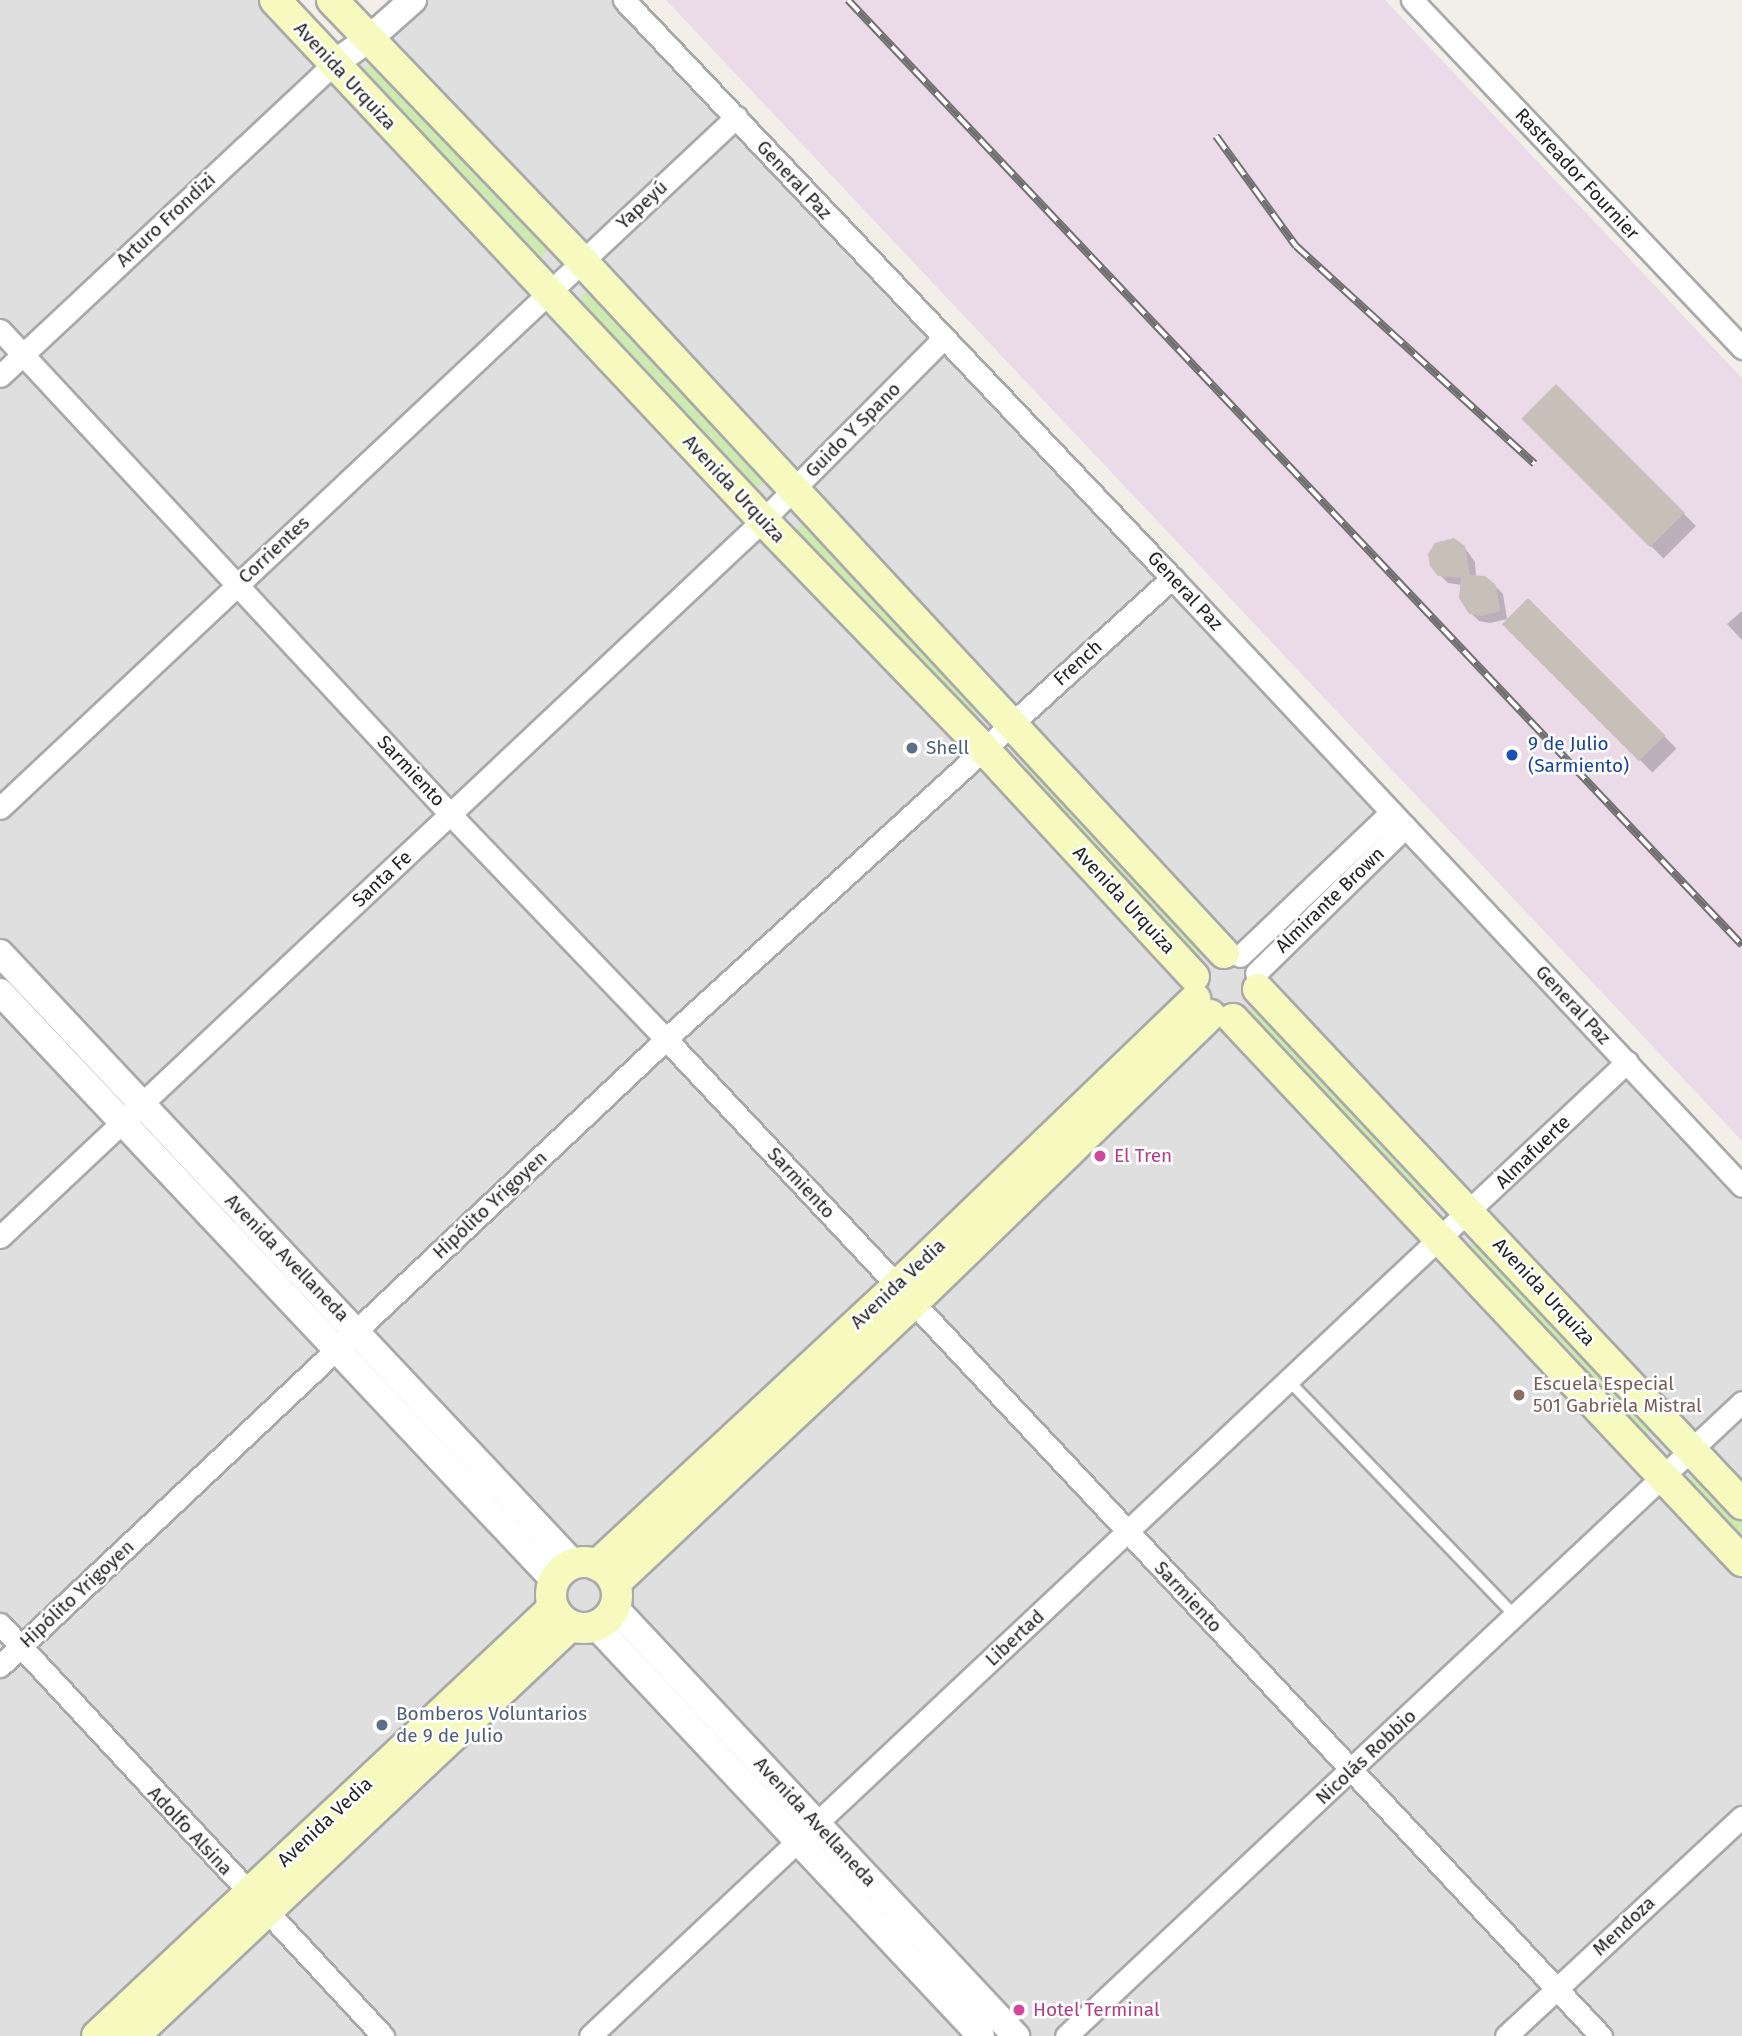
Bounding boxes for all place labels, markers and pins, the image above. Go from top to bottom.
place label: 9 de Julio (Sarmiento) [1528,733,1629,777]
place label: Shell [926,737,969,759]
marker: Shell [904,740,920,756]
marker: 9 de Julio (Sarmiento) [1502,745,1522,765]
place label: El Tren [1114,1145,1172,1167]
marker: El Tren [1092,1148,1108,1164]
place label: Escuela Especial 501 Gabriela Mistral [1533,1373,1702,1417]
marker: Escuela Especial 501 Gabriela Mistral [1511,1387,1527,1403]
place label: Bomberos Voluntarios de 9 de Julio [396,1703,587,1747]
marker: Bomberos Voluntarios de 9 de Julio [374,1717,390,1733]
place label: Hotel Terminal [1033,1999,1160,2021]
marker: Hotel Terminal [1011,2002,1027,2018]

